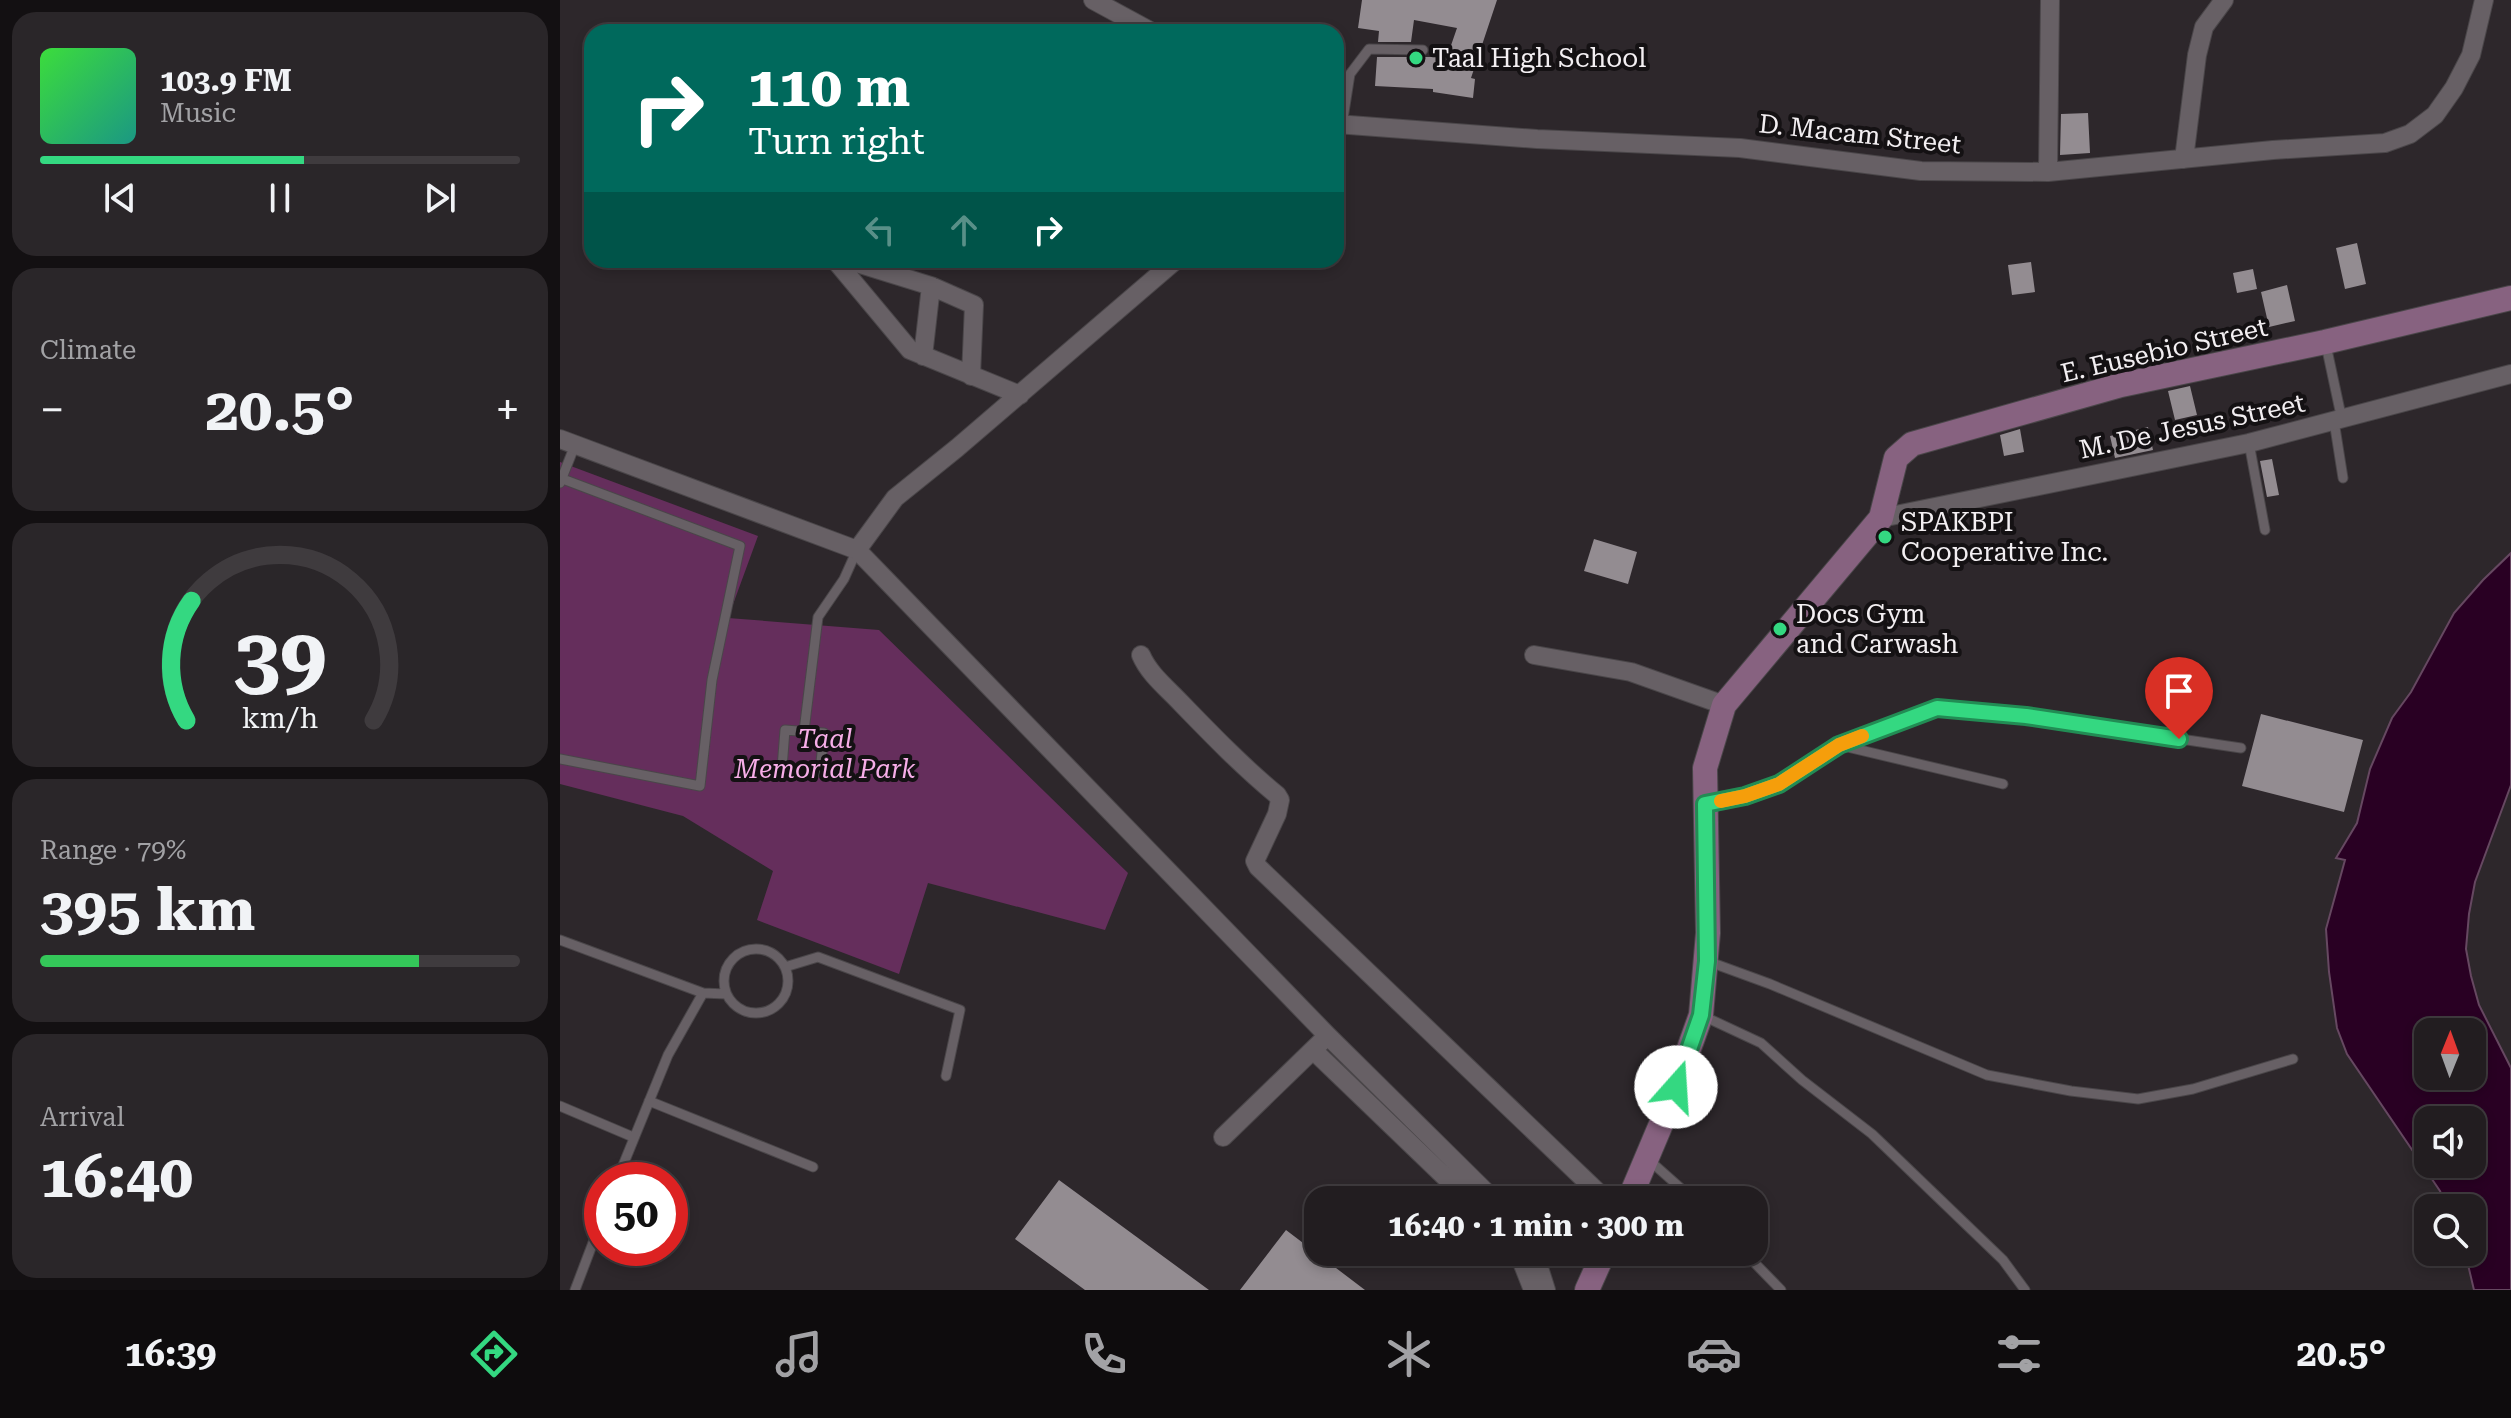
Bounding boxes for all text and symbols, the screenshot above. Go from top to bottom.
place label: Taal High School [1432,43,1646,73]
marker: Taal High School [1407,49,1425,67]
text: 110 m [748,54,910,120]
icon: right [616,56,720,160]
text: 103.9 FM [160,63,292,98]
text: Music [160,98,236,128]
street label: D. Macam Street [1757,108,1963,160]
text: Turn right [748,121,925,163]
icon: previous [98,176,142,220]
icon: pause [258,176,302,220]
icon: next [418,176,462,220]
icon: left [858,208,902,252]
icon: ahead [942,208,986,252]
icon: right [1026,208,1070,252]
street label: E. Eusebio Street [2058,312,2271,388]
text: Climate [40,335,136,365]
text: 20.5° [205,374,355,445]
text: − [40,384,65,436]
text: + [495,384,520,436]
street label: M. De Jesus Street [2077,387,2308,465]
place label: SPAKBPI Cooperative Inc. [1901,507,2108,567]
marker: SPAKBPI Cooperative Inc. [1876,528,1894,546]
place label: Docs Gym and Carwash [1796,599,1959,659]
text: 39 [233,610,327,707]
marker: Docs Gym and Carwash [1771,620,1789,638]
pin [2145,657,2213,739]
icon: arrive [2157,669,2201,713]
text: km/h [242,701,318,735]
park label: Taal Memorial Park [734,724,916,784]
text: Range · 79% [40,835,186,865]
text: 395 km [40,874,255,945]
north arrow [2414,1018,2486,1090]
map controls [2414,1018,2486,1266]
position arrow [1634,1045,1718,1129]
text: Arrival [40,1102,125,1132]
button: sound [2414,1106,2486,1178]
text: 16:40 [40,1141,193,1212]
speed limit sign: 50 [584,1162,688,1266]
button: search [2414,1194,2486,1266]
text: 16:40 · 1 min · 300 m [1388,1208,1684,1243]
icon: directions [466,1326,522,1382]
icon: music [771,1326,827,1382]
icon: phone [1076,1326,1132,1382]
icon: climate [1381,1326,1437,1382]
icon: car [1686,1326,1742,1382]
icon: filters [1991,1326,2047,1382]
text: 16:39 [125,1333,217,1375]
text: 20.5° [2297,1333,2386,1375]

